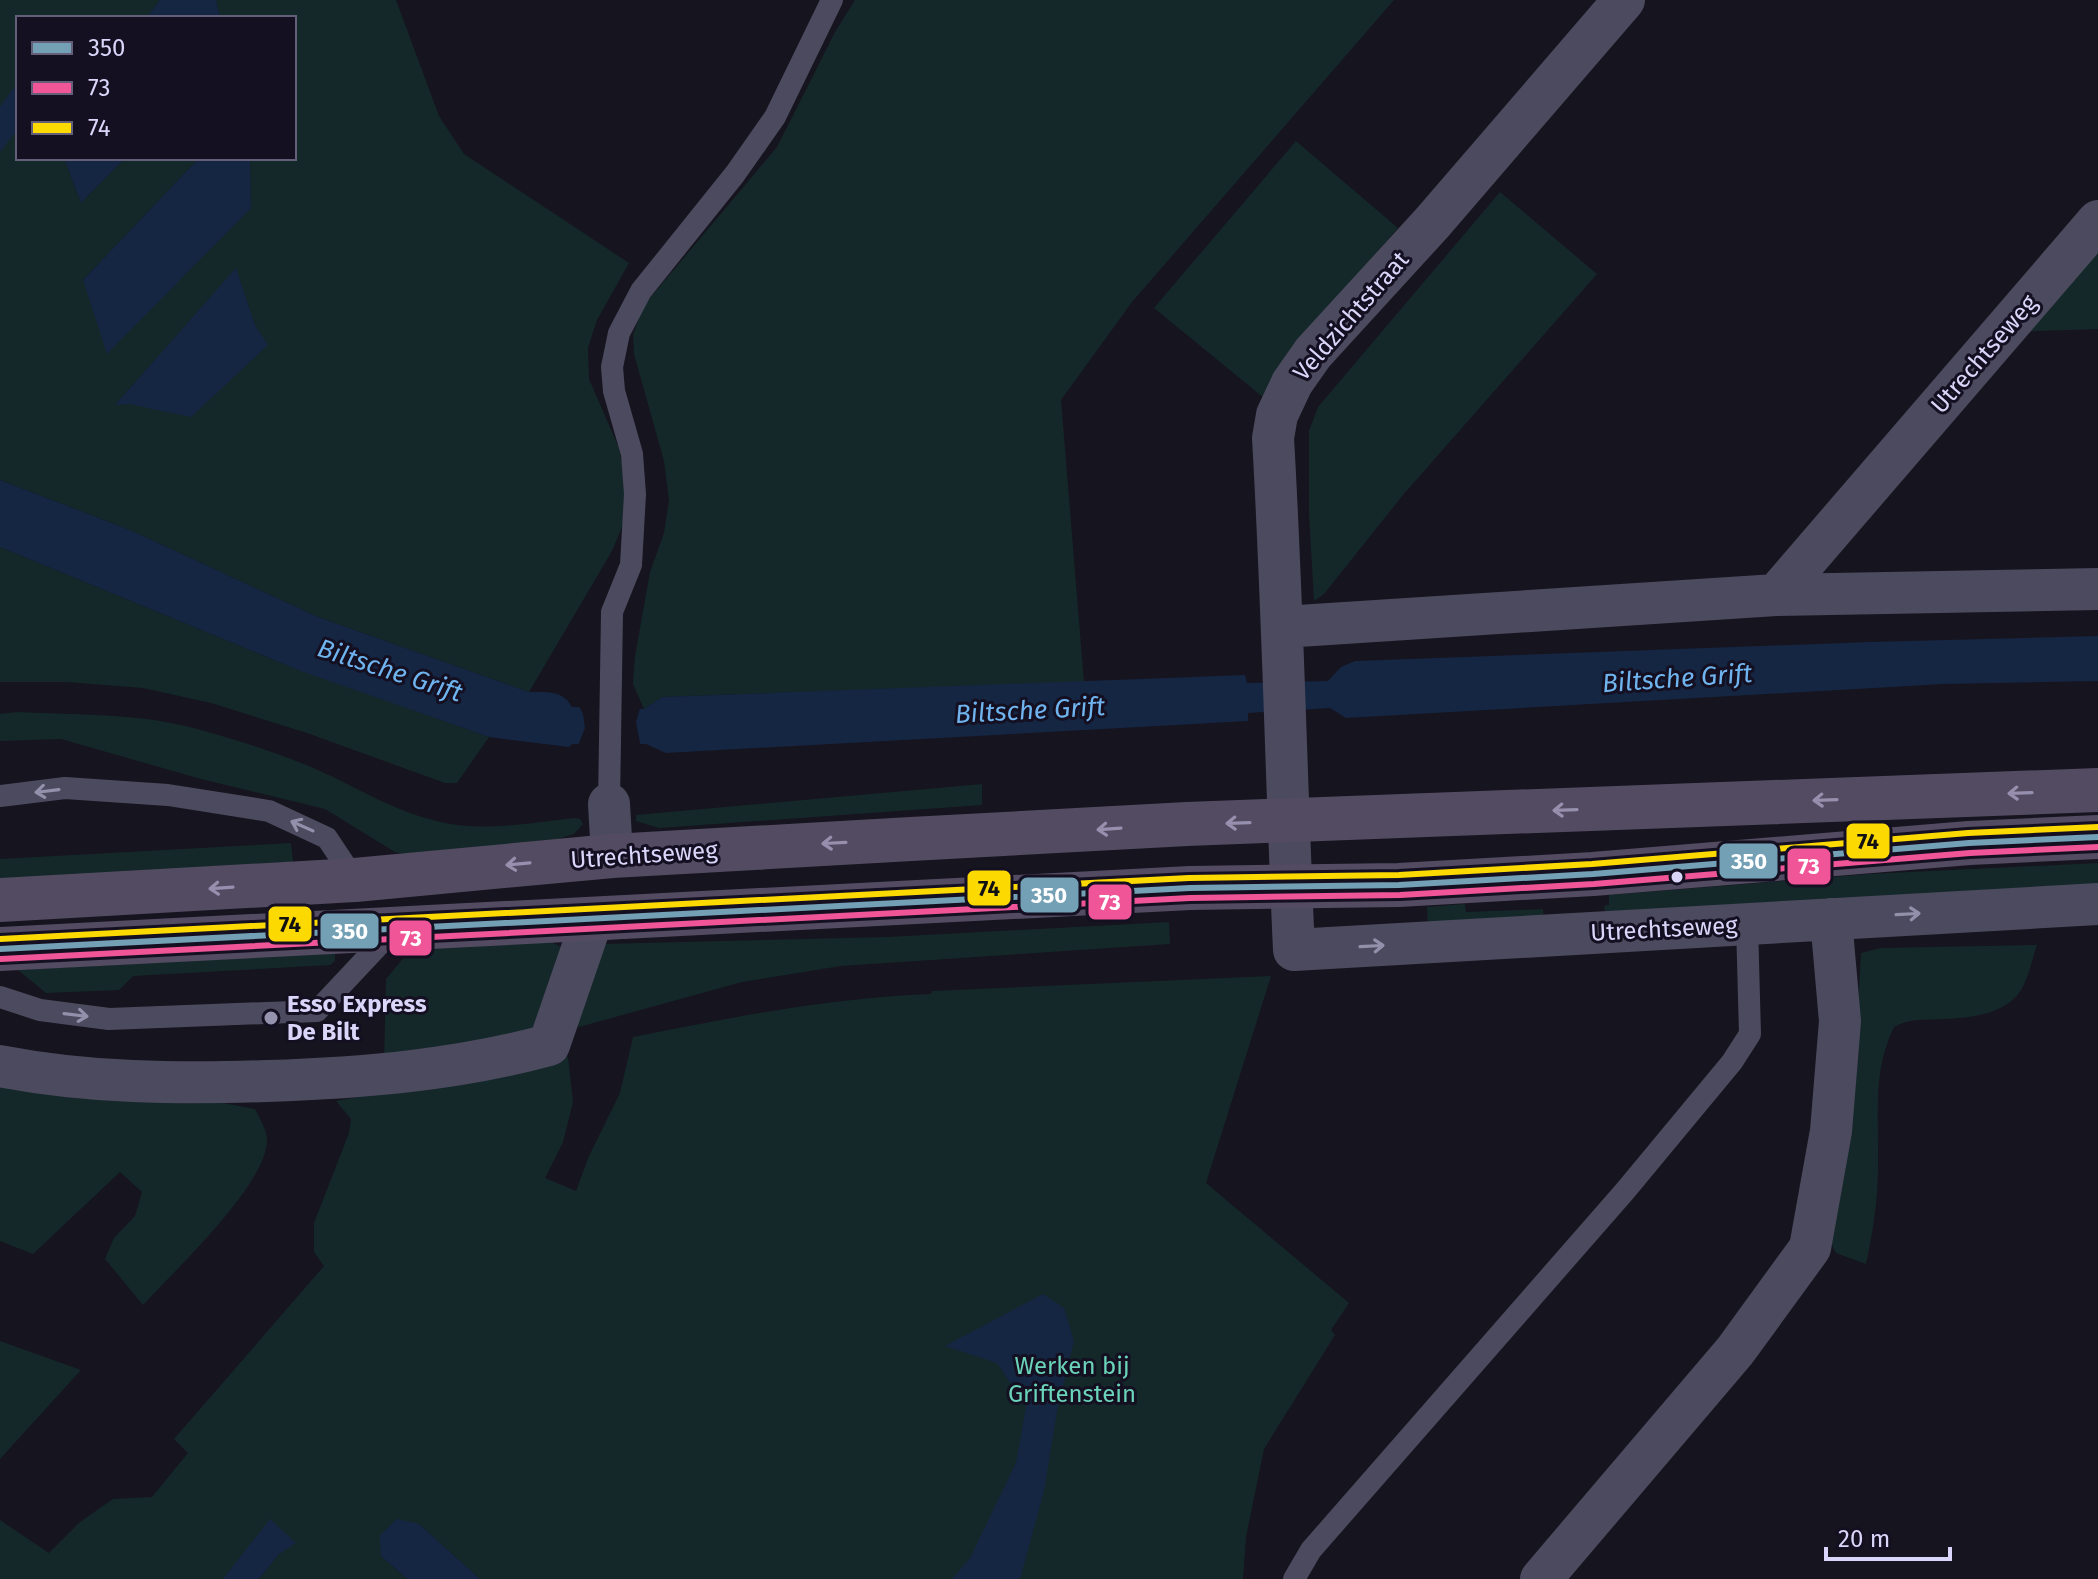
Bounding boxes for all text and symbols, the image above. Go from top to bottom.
legend [16,16,296,160]
text: 350 [88,34,125,62]
text: 73 [88,74,110,102]
text: 74 [88,114,111,142]
street label: Veldzichtstraat [1287,246,1415,386]
street label: Utrechtseweg [1925,289,2043,419]
water label: Biltsche Grift [314,633,467,709]
water label: Biltsche Grift [1601,658,1754,699]
water label: Biltsche Grift [954,691,1107,730]
one-way arrow [34,783,61,798]
one-way arrow [2007,785,2034,800]
one-way arrow [1812,793,1839,808]
one-way arrow [1552,803,1579,818]
one-way arrow [1225,815,1252,830]
one-way arrow [290,818,315,833]
one-way arrow [1096,822,1123,837]
line badge: 74 [1845,822,1891,860]
text: 74 [1857,828,1879,855]
street label: Utrechtseweg [569,836,719,874]
one-way arrow [821,836,848,851]
line badge: 350 [1718,842,1779,880]
line badge: 73 [1786,847,1832,886]
text: 350 [1730,848,1767,875]
text: 73 [1798,853,1820,880]
one-way arrow [505,857,532,872]
line badge: 74 [966,869,1012,907]
unlabelled marker [1669,869,1685,885]
text: 74 [978,875,1000,902]
line badge: 350 [1019,876,1080,914]
one-way arrow [208,881,235,896]
text: 350 [1030,882,1067,909]
line badge: 73 [1087,883,1133,921]
text: 73 [1099,889,1121,916]
line badge: 74 [267,905,313,943]
one-way arrow [1894,907,1921,922]
text: 74 [279,911,301,938]
street label: Utrechtseweg [1590,911,1739,947]
line badge: 350 [319,912,380,950]
text: 350 [331,918,368,945]
line badge: 73 [388,919,433,957]
text: 73 [400,925,422,952]
one-way arrow [1358,938,1385,953]
place label: Esso Express De Bilt [287,990,427,1046]
one-way arrow [62,1007,89,1022]
marker: Esso Express De Bilt [262,1009,280,1027]
park label: Werken bij Griftenstein [1008,1352,1136,1408]
scale bar [1826,1511,1950,1561]
text: 20 m [1838,1525,1890,1553]

